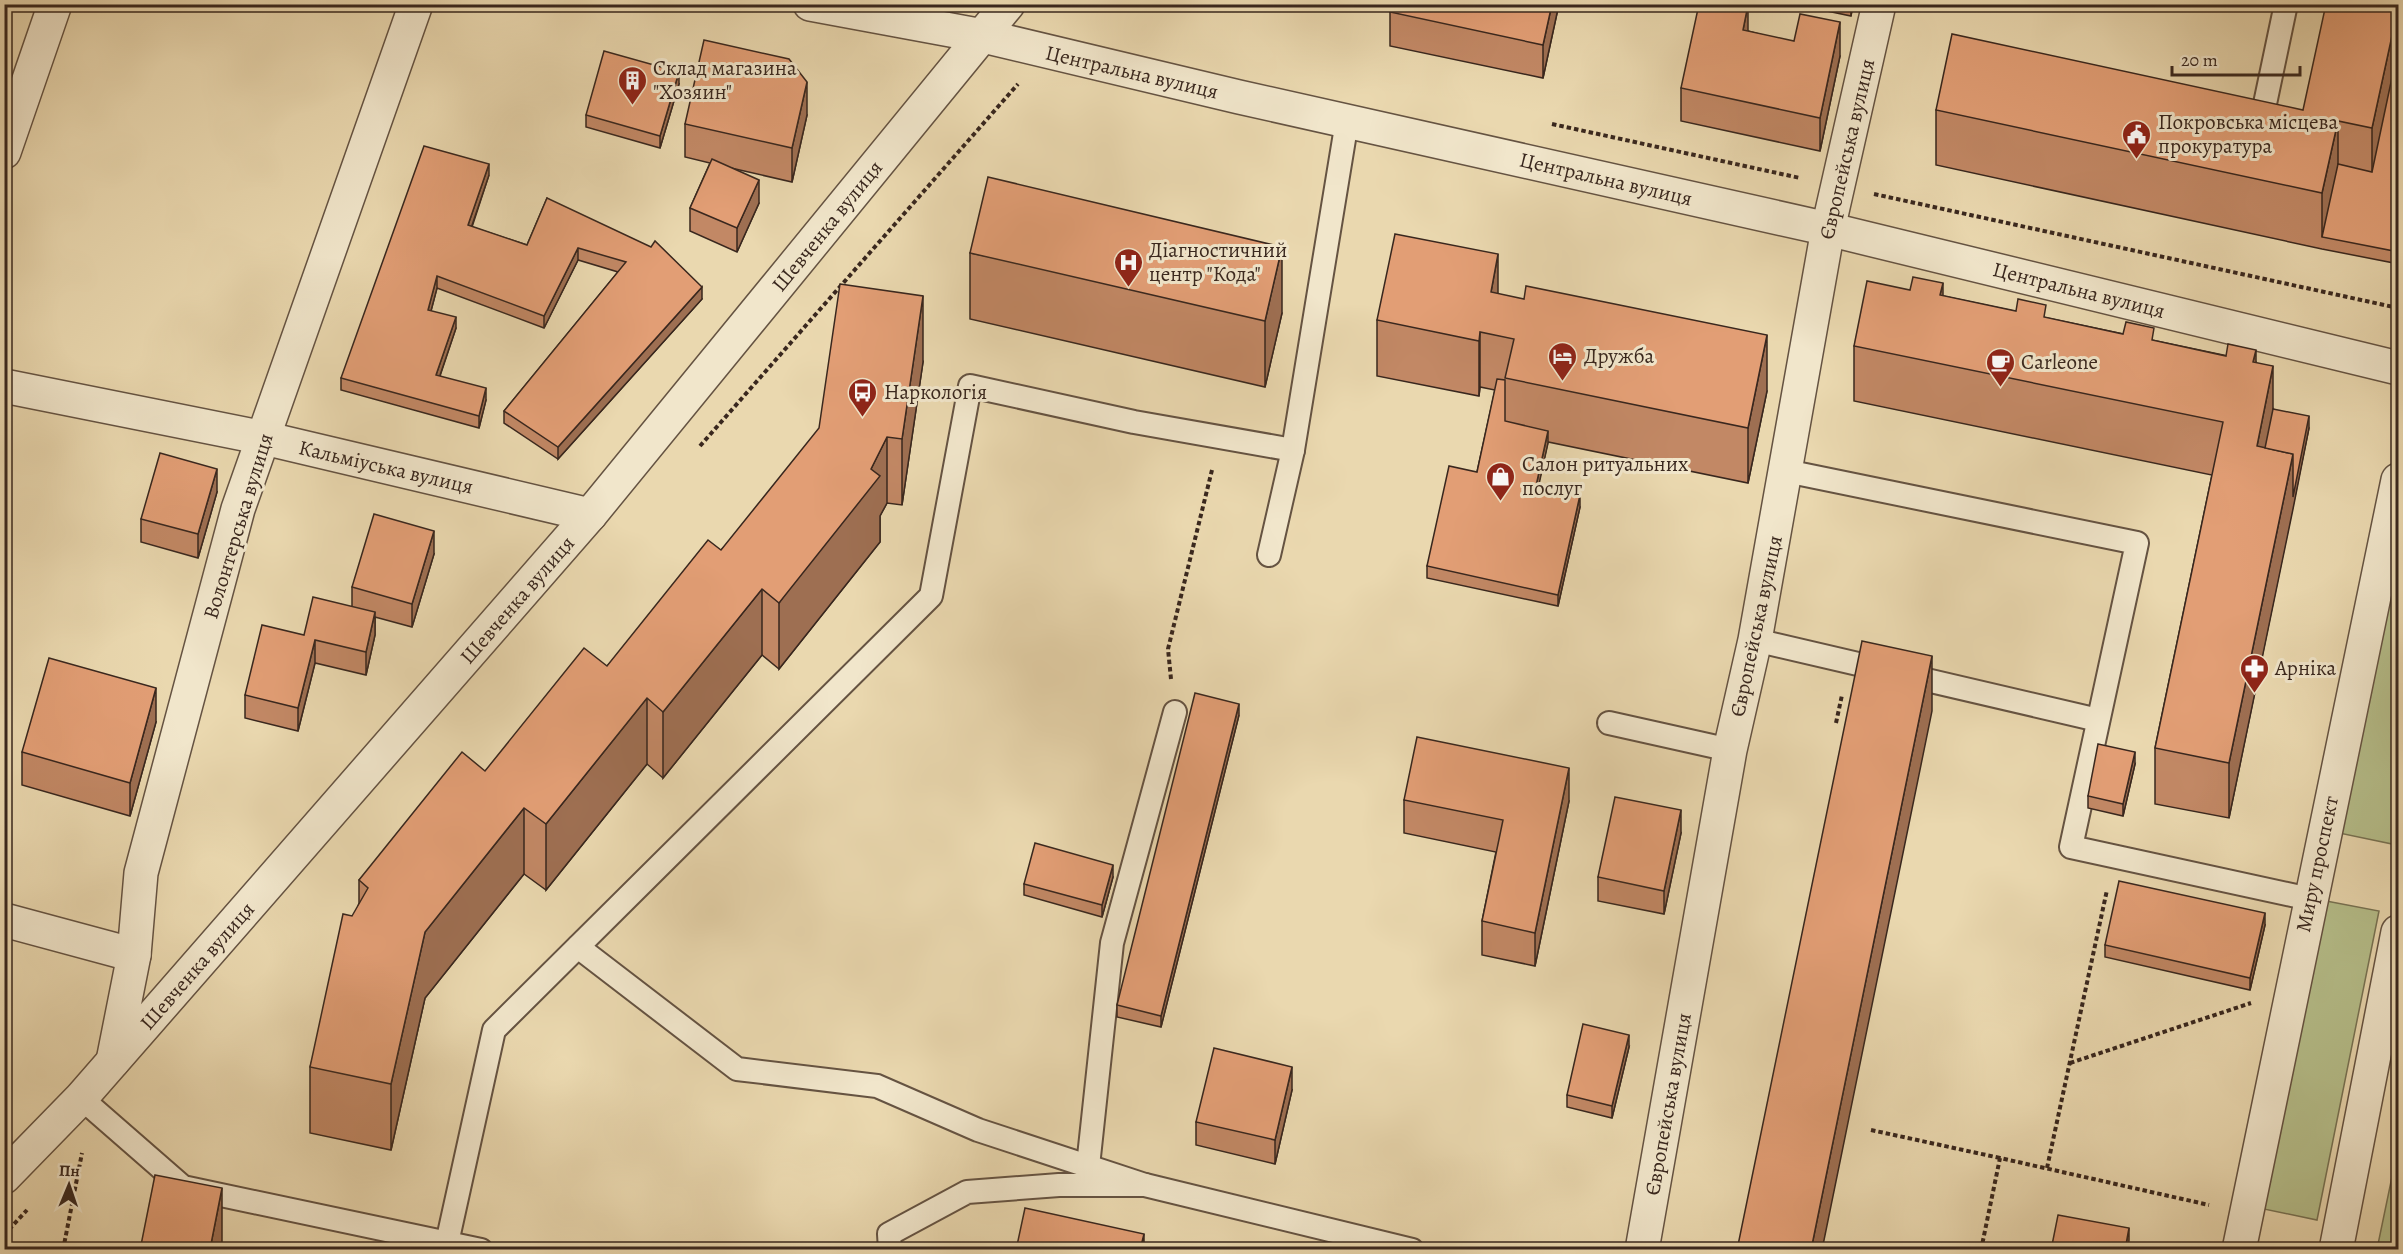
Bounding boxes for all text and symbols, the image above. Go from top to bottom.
street label: Центральна вулиця [1043,39,1221,105]
scale bar [2172,39,2300,77]
text: 20 m [2181,48,2218,72]
place label: Склад магазина "Хозяин" [653,54,797,106]
street label: Європейська вулиця [1813,56,1881,242]
building icon: Склад магазина "Хозяин" [616,64,648,106]
place label: Покровська місцева прокуратура [2158,108,2339,160]
public building icon: Покровська місцева прокуратура [2121,118,2153,160]
street label: Центральна вулиця [1517,146,1695,212]
street label: Шевченка вулиця [765,154,889,298]
place label: Діагностичний центр "Кода" [1149,236,1287,288]
hospital icon: Діагностичний центр "Кода" [1112,246,1144,288]
street label: Центральна вулиця [1990,255,2168,325]
hotel icon: Дружба [1547,340,1579,382]
place label: Дружба [1584,342,1654,370]
cafe icon: Carleone [1984,346,2016,388]
place label: Carleone [2021,348,2098,376]
bus stop icon: Наркологія [847,376,879,418]
place label: Наркологія [884,378,987,406]
street label: Волонтерська вулиця [196,430,280,622]
street label: Кальміуська вулиця [296,433,476,501]
place label: Салон ритуальних послуг [1522,450,1689,502]
shop icon: Салон ритуальних послуг [1485,460,1517,502]
street label: Шевченка вулиця [453,530,581,670]
street label: Європейська вулиця [1723,533,1789,719]
pharmacy icon: Арніка [2238,652,2270,694]
place label: Арніка [2274,654,2337,682]
street label: Миру проспект [2289,793,2345,935]
street label: Шевченка вулиця [133,896,261,1036]
street label: Європейська вулиця [1638,1011,1698,1197]
north arrow [39,1155,99,1215]
text: Пн [59,1160,80,1182]

